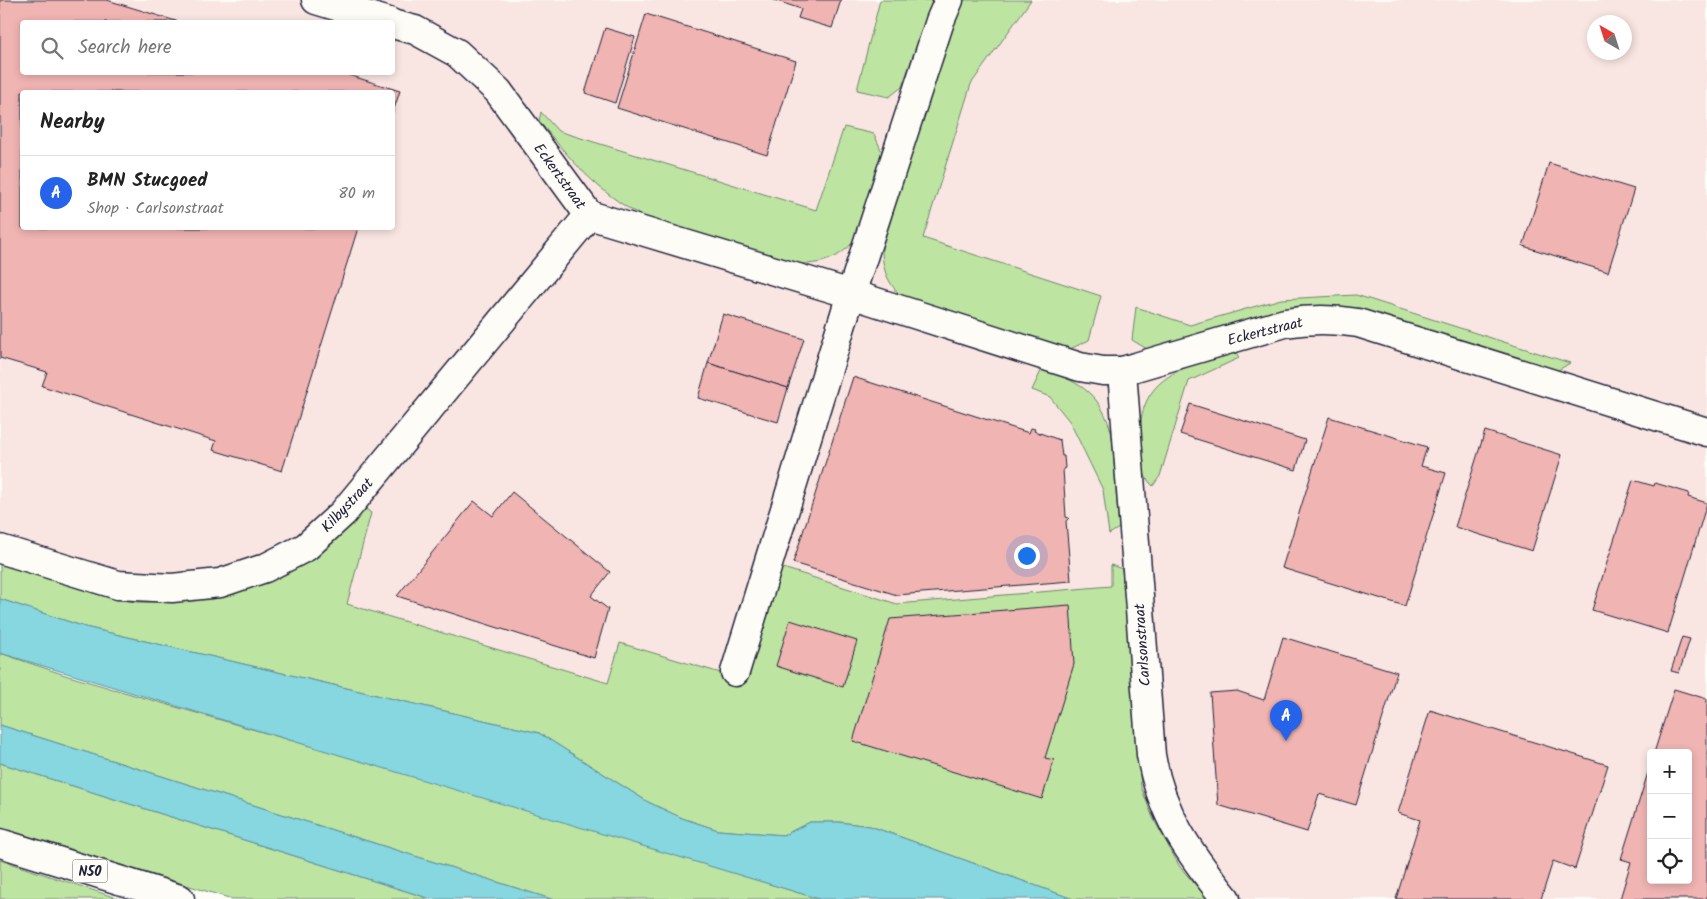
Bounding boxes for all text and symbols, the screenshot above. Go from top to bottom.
north arrow [1587,15,1632,60]
search box [20,20,395,75]
text: Search here [78,33,172,63]
icon: search [38,34,66,62]
text: Nearby [40,106,105,139]
street label: Eckertstraat [527,138,592,215]
text: BMN Stucgoed [87,166,207,196]
text: A [51,181,61,206]
text: 80 m [338,181,375,206]
text: Shop · Carlsonstraat [87,196,224,221]
street label: Eckertstraat [1225,311,1306,353]
street label: Kilbystraat [316,472,380,539]
your location [1014,543,1040,569]
street label: Carlsonstraat [1128,603,1158,687]
pin: A [1270,700,1302,741]
map controls [1647,749,1692,884]
button: + [1647,749,1692,794]
button: − [1647,794,1692,839]
button: locate [1647,839,1692,884]
road number: N50 [72,859,108,882]

